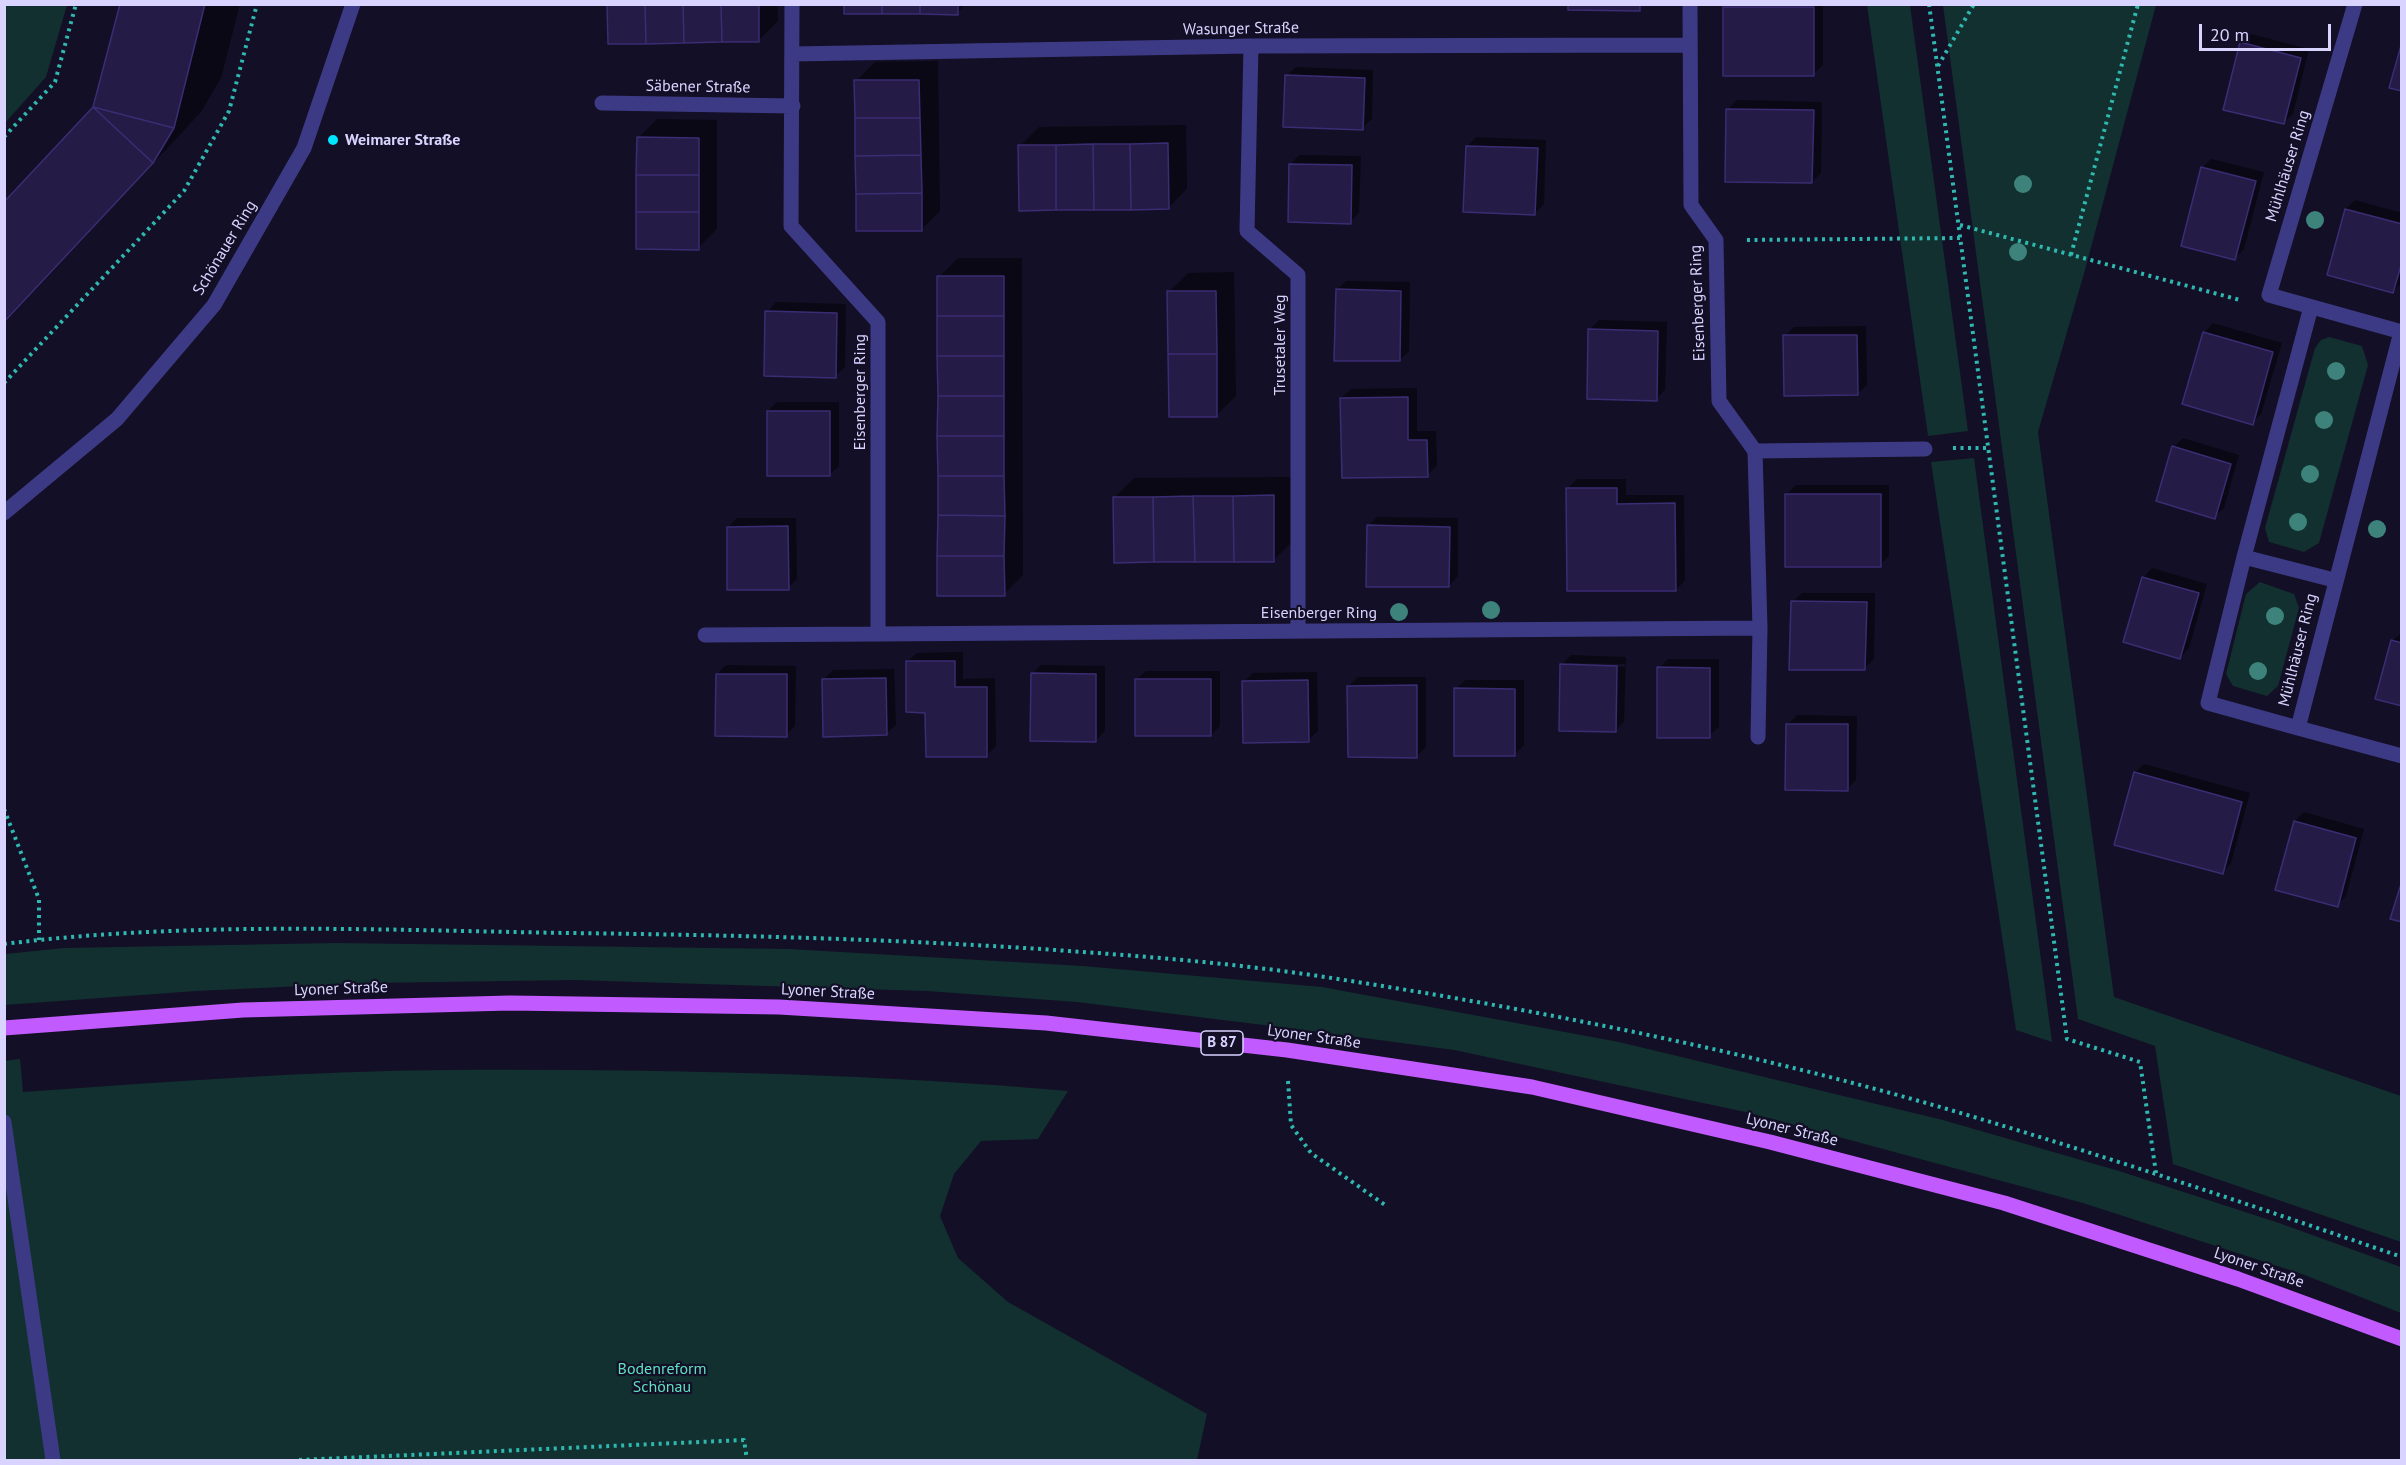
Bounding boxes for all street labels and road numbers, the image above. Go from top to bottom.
street label: Wasunger Straße [1183,18,1299,40]
street label: Säbener Straße [645,76,751,98]
street label: Mühlhäuser Ring [2262,108,2314,224]
street label: Schönauer Ring [189,197,261,299]
street label: Eisenberger Ring [1686,245,1710,361]
street label: Trusetaler Weg [1270,294,1290,396]
street label: Eisenberger Ring [850,334,870,450]
street label: Mühlhäuser Ring [2275,592,2321,708]
street label: Eisenberger Ring [1261,603,1377,623]
street label: Lyoner Straße [294,978,388,1000]
street label: Lyoner Straße [781,980,875,1004]
street label: Lyoner Straße [1266,1021,1362,1053]
road number: B 87 [1201,1031,1243,1055]
street label: Lyoner Straße [1744,1109,1840,1151]
street label: Lyoner Straße [2211,1244,2307,1292]

